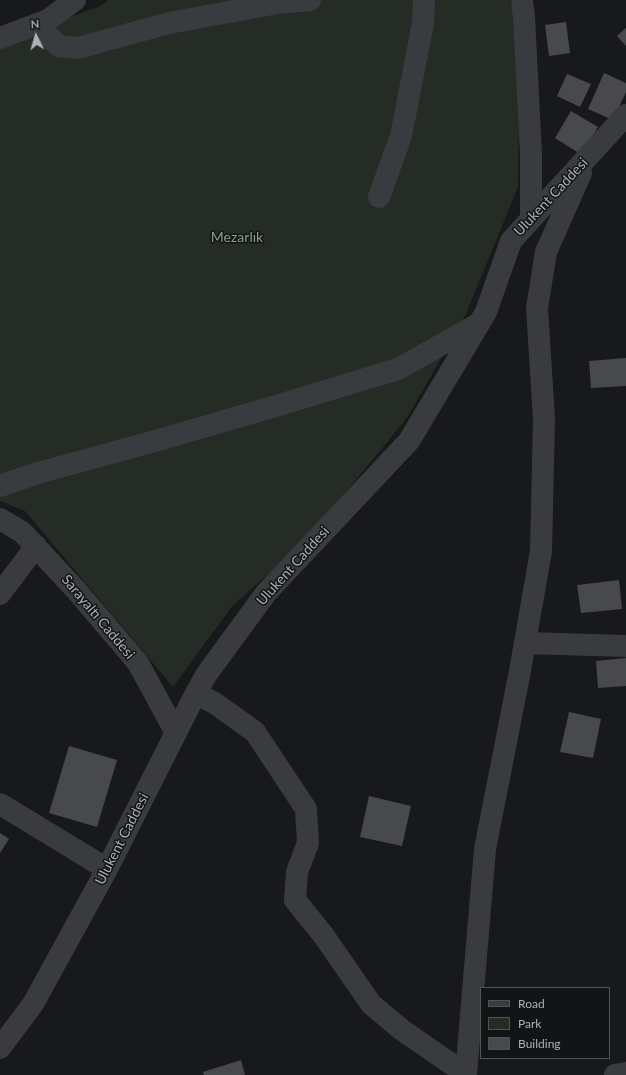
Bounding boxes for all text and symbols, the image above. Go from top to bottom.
north arrow [16,16,56,56]
text: N [30,17,40,30]
street label: Ulukent Caddesi [511,155,591,239]
park label: Mezarlık [211,229,263,245]
street label: Ulukent Caddesi [253,523,333,609]
street label: Sarayaltı Caddesi [58,572,138,662]
street label: Ulukent Caddesi [92,790,152,888]
legend [480,987,610,1059]
text: Road [518,996,545,1011]
text: Park [518,1016,541,1031]
text: Building [518,1036,561,1051]

